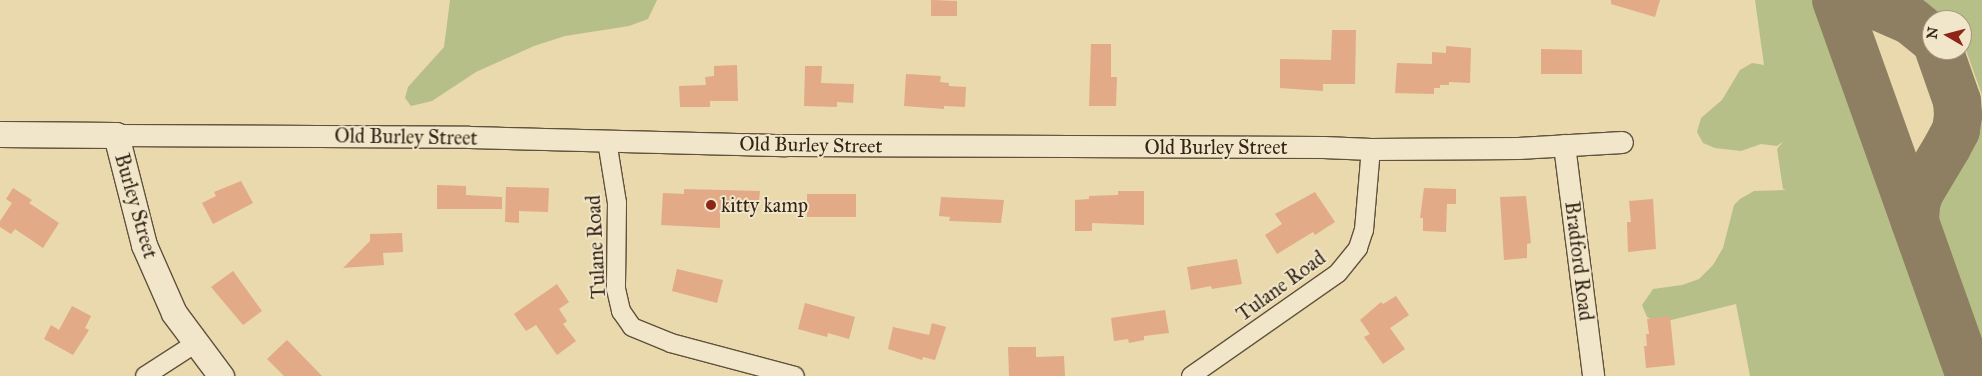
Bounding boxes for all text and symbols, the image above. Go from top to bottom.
north arrow [1922,10,1972,60]
text: N [1923,26,1942,40]
street label: Old Burley Street [334,124,478,150]
street label: Old Burley Street [739,132,883,158]
street label: Old Burley Street [1144,135,1288,159]
street label: Burley Street [110,151,162,261]
place label: kitty kamp [721,193,808,217]
street label: Tulane Road [581,194,611,300]
marker: kitty kamp [705,199,717,211]
street label: Bradford Road [1560,200,1598,322]
street label: Tulane Road [1232,246,1330,326]

